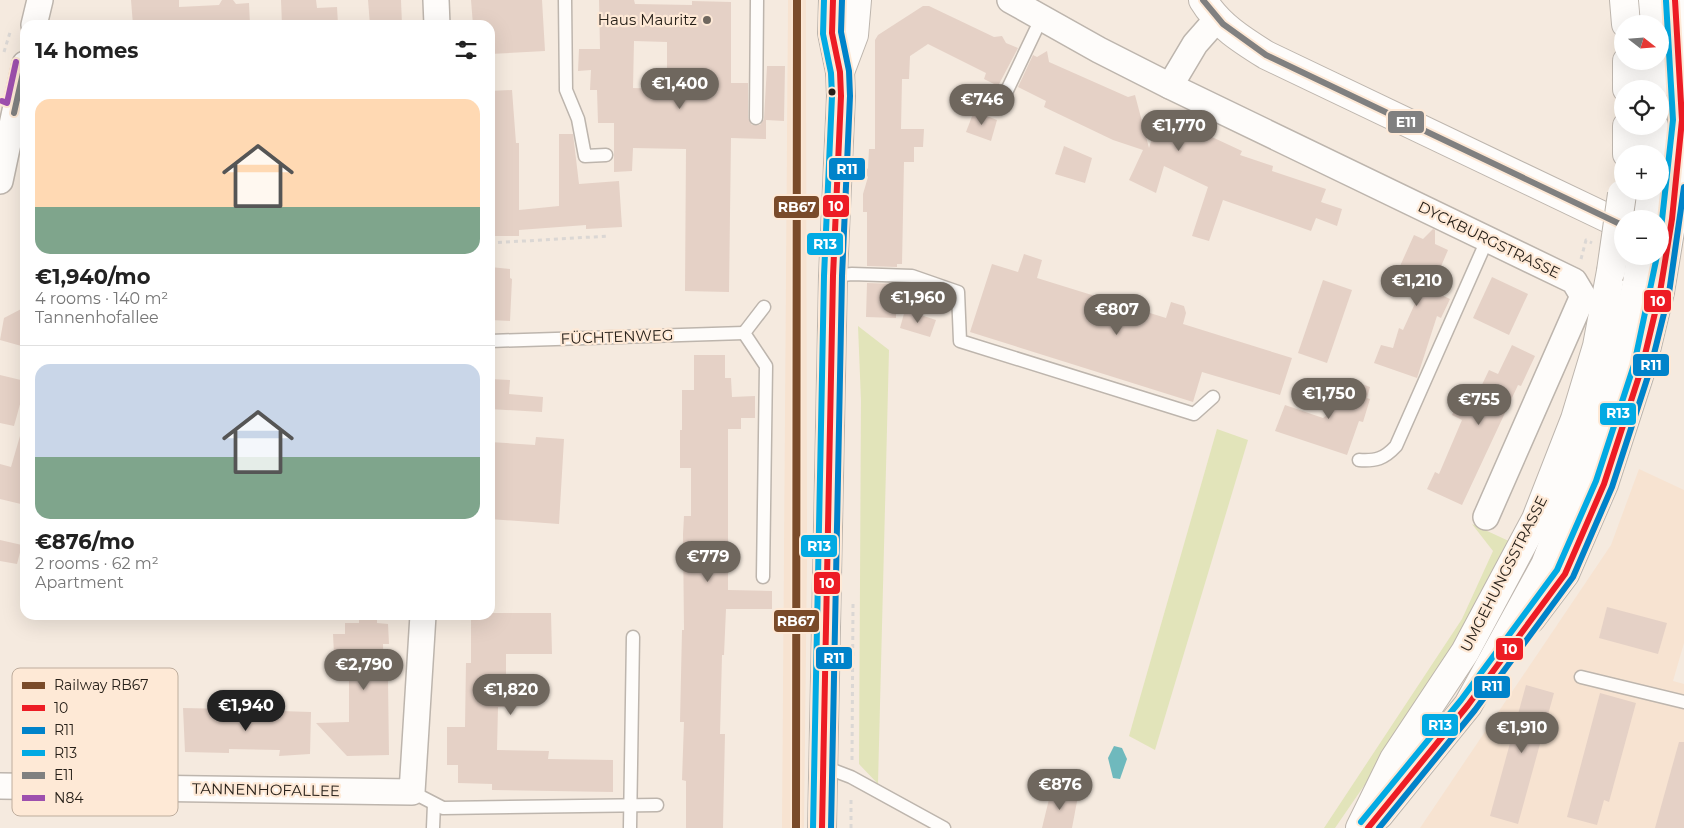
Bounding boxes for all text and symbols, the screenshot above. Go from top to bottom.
place label: Haus Mauritz [598,10,697,29]
marker: Haus Mauritz [701,14,713,26]
north arrow [1614,15,1669,70]
map controls [1614,15,1669,265]
icon: filters [452,36,480,64]
text: 14 homes [35,38,139,63]
pin: €1,400 [639,68,721,110]
text: €1,400 [652,74,708,93]
button: locate [1614,80,1669,135]
pin: €746 [952,84,1012,126]
unlabelled marker [827,87,837,97]
text: €746 [960,90,1004,109]
pin: €1,770 [1138,110,1220,152]
line badge: E11 [1387,110,1425,134]
text: E11 [1396,113,1416,131]
text: €1,770 [1152,116,1206,135]
icon: home [213,131,303,221]
button: + [1614,145,1669,200]
line badge: R11 [828,157,866,181]
text: R11 [836,160,858,178]
line badge: 10 [822,194,850,218]
line badge: RB67 [773,195,820,219]
text: 10 [829,197,844,215]
street label: DYCKBURGSTRASSE [1415,197,1563,282]
text: RB67 [778,198,817,216]
button: − [1614,210,1669,265]
line badge: R13 [806,232,844,256]
text: R13 [813,235,837,253]
text: €1,940/mo [35,264,150,289]
pin: €1,210 [1376,264,1458,307]
text: €1,210 [1392,271,1442,290]
pin: €1,960 [877,282,959,324]
text: €1,960 [891,288,945,307]
text: 4 rooms · 140 m² [35,289,168,308]
line badge: 10 [1643,289,1672,313]
text: 10 [1651,292,1666,310]
pin: €807 [1087,294,1147,336]
text: €807 [1095,300,1139,319]
text: Tannenhofallee [35,308,159,327]
street label: FÜCHTENWEG [560,325,674,348]
line badge: R11 [1632,353,1670,377]
text: R11 [1640,356,1662,374]
pin: €1,750 [1288,378,1370,420]
text: €1,750 [1302,384,1356,403]
pin: €755 [1449,384,1509,426]
text: €755 [1458,390,1500,409]
icon: home [213,397,303,487]
line badge: R13 [1599,402,1637,426]
text: R13 [1606,404,1630,422]
street label: UMGEHUNGSSTRASSE [1456,493,1551,655]
text: €876/mo [35,529,135,554]
line badge: R13 [800,534,838,558]
text: R13 [807,537,831,555]
pin: €779 [678,540,738,583]
text: €779 [686,547,730,566]
text: 2 rooms · 62 m² [35,554,159,573]
line badge: 10 [813,571,841,595]
text: Apartment [35,573,124,592]
text: 10 [820,574,835,592]
line badge: RB67 [773,609,820,633]
text: RB67 [777,612,816,630]
line badge: 10 [1495,637,1524,661]
text: 10 [1503,640,1518,658]
line badge: R11 [815,646,853,670]
pin: €2,790 [323,648,405,691]
text: R11 [823,649,845,667]
text: €2,790 [335,655,393,674]
legend [12,668,178,816]
pin: €1,820 [470,674,552,716]
line badge: R11 [1473,675,1511,699]
text: Railway RB67 [54,676,148,694]
text: R11 [1481,677,1503,695]
text: €1,820 [484,680,538,699]
pin: €1,940 [205,690,287,732]
text: €1,940 [218,696,274,715]
text: 10 [54,699,68,717]
pin: €1,910 [1481,712,1563,754]
line badge: R13 [1421,713,1459,737]
text: R13 [1428,716,1452,734]
text: €1,910 [1497,718,1547,737]
text: R11 [54,721,74,739]
text: R13 [54,744,77,762]
text: E11 [54,766,73,784]
pin: €876 [1030,768,1090,811]
text: €876 [1038,775,1082,794]
street label: TANNENHOFALLEE [192,779,340,800]
text: N84 [54,789,84,807]

